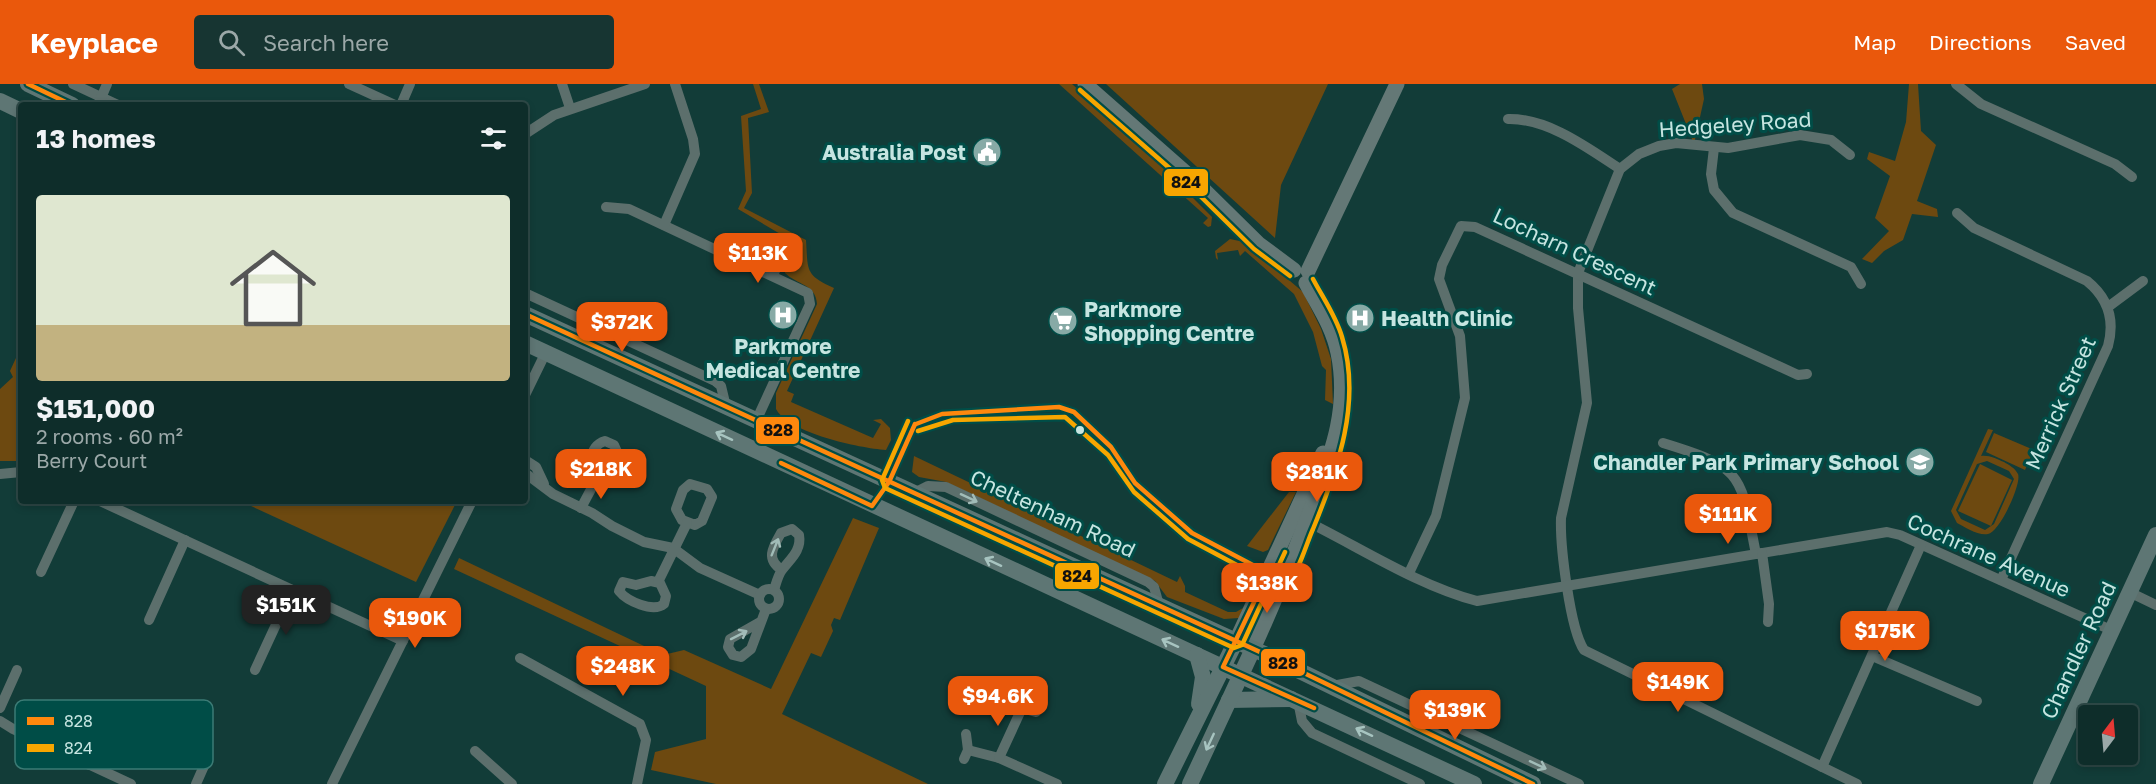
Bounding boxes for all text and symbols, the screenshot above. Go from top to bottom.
search box [194,15,614,69]
text: Keyplace [30,26,158,59]
icon: search [215,26,248,59]
text: Search here [263,29,389,56]
text: Map [1853,29,1896,55]
text: Directions [1929,29,2032,55]
text: Saved [2065,29,2126,55]
street label: Hedgeley Road [1658,106,1812,142]
icon: filters [477,122,510,155]
text: 13 homes [36,123,156,154]
public building icon: Australia Post [971,136,1003,168]
place label: Australia Post [822,139,966,165]
line badge: 824 [1163,168,1209,197]
text: 824 [1171,172,1201,192]
street label: Locharn Crescent [1489,202,1661,300]
pin: $113K [716,233,800,284]
icon: home [219,234,327,342]
text: $113K [728,240,788,264]
place label: Parkmore Shopping Centre [1084,296,1255,346]
hospital icon: Parkmore Medical Centre [767,299,799,331]
pin: $372K [580,302,664,353]
hospital icon: Health Clinic [1344,302,1376,334]
supermarket icon: Parkmore Shopping Centre [1047,305,1079,337]
place label: Health Clinic [1381,305,1513,331]
text: $372K [590,309,654,333]
street label: Merrick Street [2019,332,2101,474]
place label: Parkmore Medical Centre [706,333,860,383]
text: $151,000 [36,393,155,424]
line badge: 828 [755,416,800,445]
text: 828 [763,420,793,440]
text: 2 rooms · 60 m² [36,424,183,448]
unlabelled marker [1074,424,1086,436]
one-way arrow [716,430,734,442]
school or university icon: Chandler Park Primary School [1904,446,1936,478]
text: Berry Court [36,448,147,472]
pin: $218K [559,449,643,500]
place label: Chandler Park Primary School [1593,449,1899,475]
pin: $281K [1275,452,1359,503]
text: $218K [569,456,633,480]
text: $281K [1285,459,1349,483]
street label: Cheltenham Road [966,463,1140,563]
one-way arrow [959,492,977,504]
pin: $111K [1686,494,1770,545]
text: $111K [1699,501,1757,525]
street label: Cochrane Avenue [1904,507,2074,603]
one-way arrow [770,538,781,556]
one-way arrow [984,556,1002,568]
line badge: 824 [1054,562,1100,590]
pin: $138K [1225,563,1309,614]
text: 824 [1062,566,1092,586]
text: $138K [1235,570,1299,594]
street label: Chandler Road [2035,577,2121,723]
pin: $151K [244,585,328,636]
text: $151K [256,592,316,616]
pin: $190K [373,598,457,649]
text: $190K [383,605,447,629]
pin: $175K [1843,611,1927,662]
text: $175K [1854,618,1916,642]
one-way arrow [730,629,747,641]
one-way arrow [1162,636,1180,648]
pin: $248K [581,646,665,697]
line badge: 828 [1260,648,1306,677]
text: $248K [590,653,656,677]
text: 828 [1268,653,1298,673]
pin: $149K [1636,662,1720,713]
text: $149K [1646,669,1710,693]
pin: $94.6K [949,676,1047,727]
text: $94.6K [962,683,1034,707]
pin: $139K [1413,690,1497,741]
text: $139K [1423,697,1487,721]
legend [15,700,213,769]
north arrow [2078,705,2138,765]
map controls [2078,705,2138,765]
text: 828 [64,711,93,731]
one-way arrow [1356,725,1374,737]
one-way arrow [1203,733,1215,751]
text: 824 [64,738,93,758]
one-way arrow [1529,759,1547,771]

